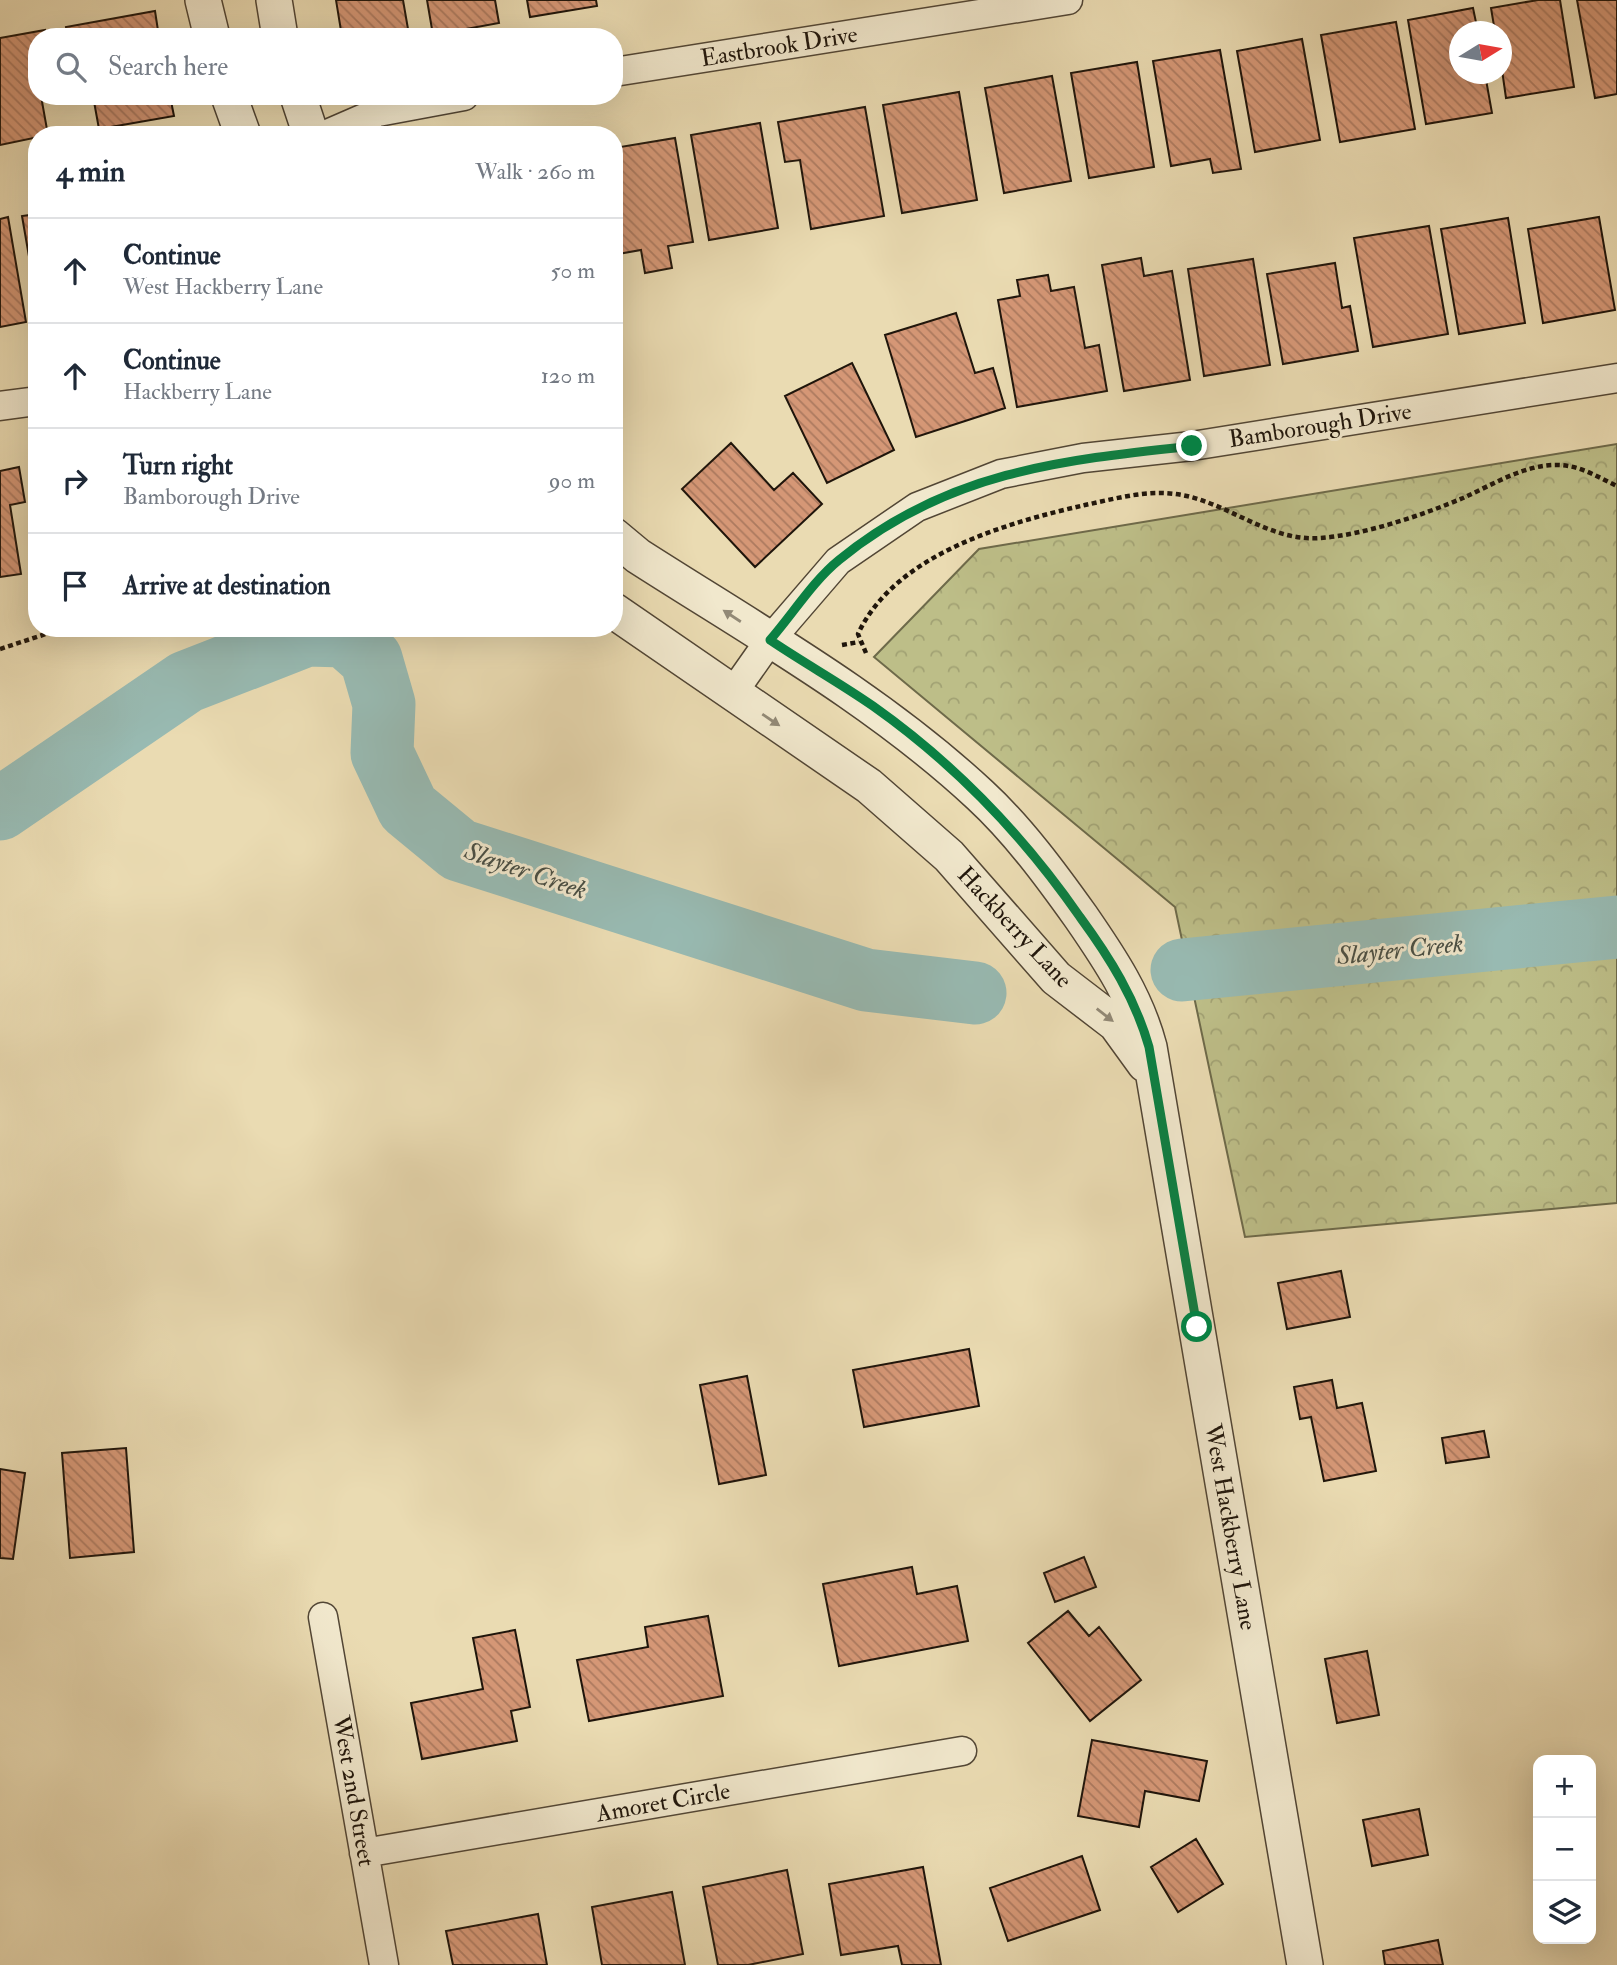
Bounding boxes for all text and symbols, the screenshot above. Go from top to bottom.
street label: Eastbrook Drive [699,19,860,74]
north arrow [1449,21,1512,84]
search box [28,28,623,105]
icon: search [52,48,90,86]
text: Search here [108,51,228,83]
text: 4 min [56,153,125,190]
text: Walk · 260 m [475,157,595,186]
text: Continue [123,240,221,272]
icon: ahead [56,252,94,290]
text: 50 m [551,256,595,285]
text: West Hackberry Lane [123,272,323,301]
text: Continue [123,345,221,377]
icon: ahead [56,357,94,395]
text: 120 m [541,361,595,390]
text: Hackberry Lane [123,377,272,406]
street label: Bamborough Drive [1226,396,1414,455]
route end [1176,430,1207,461]
text: Turn right [123,450,233,482]
icon: right [56,462,94,500]
text: 90 m [549,466,595,495]
text: Bamborough Drive [123,482,300,511]
icon: arrive [56,567,94,605]
text: Arrive at destination [123,570,331,602]
one-way arrow [722,609,741,622]
one-way arrow [762,713,780,727]
water label: Slayter Creek [459,835,591,907]
street label: Hackberry Lane [950,860,1079,995]
water label: Slayter Creek [1334,927,1465,973]
one-way arrow [1096,1007,1113,1022]
route start [1181,1311,1212,1342]
street label: West Hackberry Lane [1197,1421,1264,1633]
street label: West 2nd Street [325,1712,382,1869]
map controls [1533,1755,1596,1944]
button: + [1533,1755,1596,1818]
street label: Amoret Circle [593,1775,732,1830]
button: − [1533,1818,1596,1881]
button: layers [1533,1881,1596,1944]

